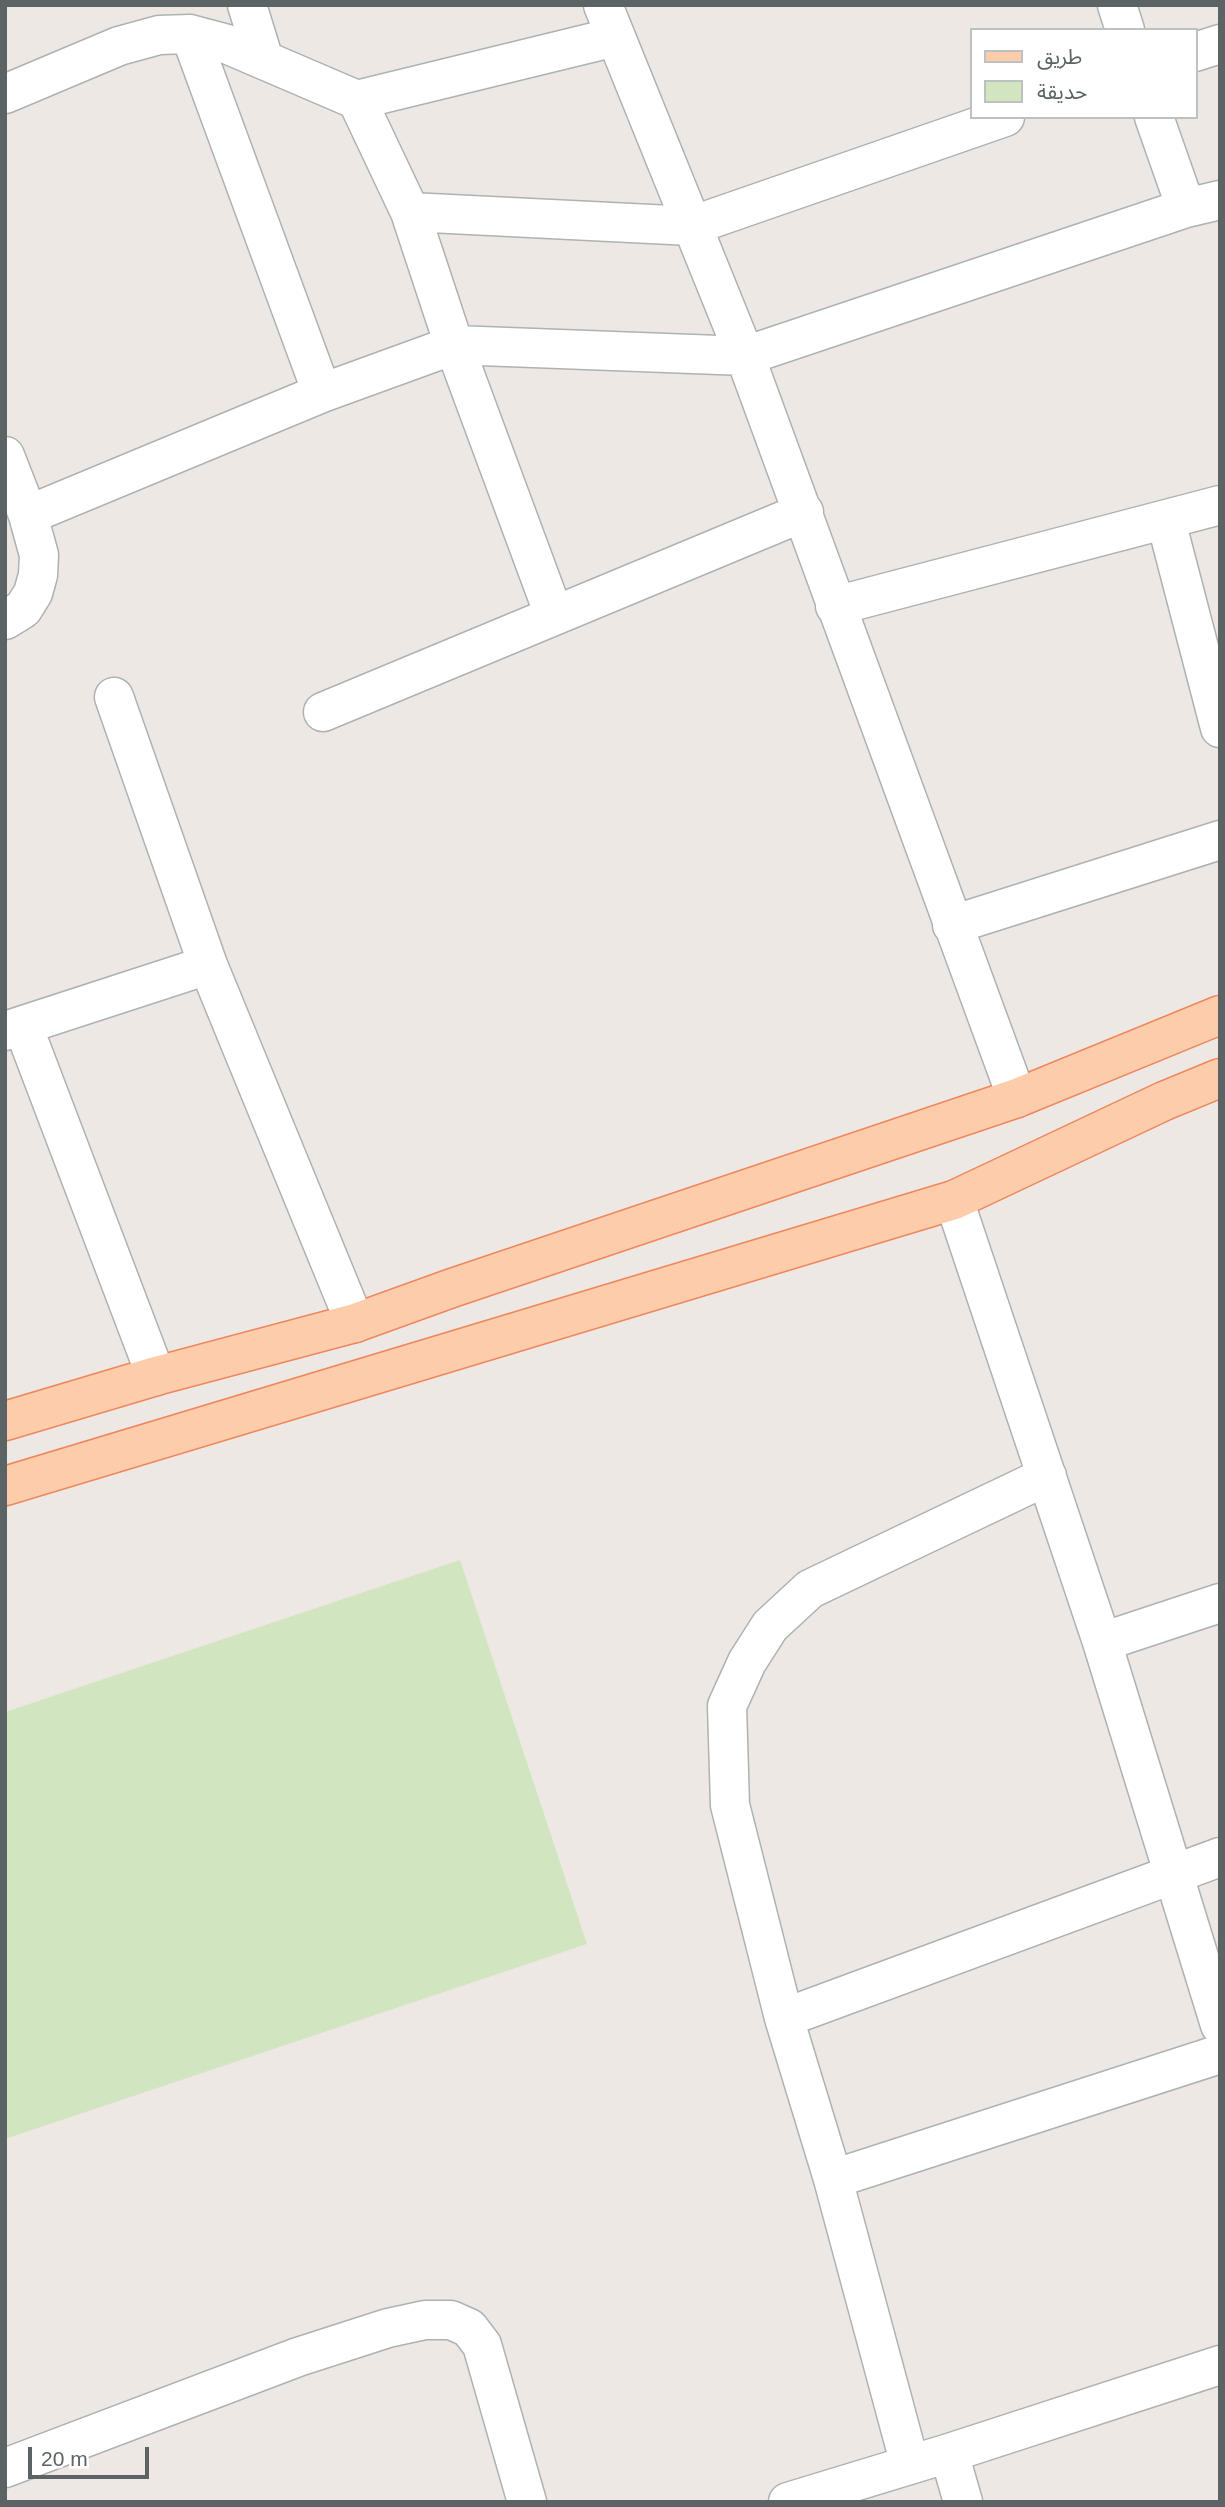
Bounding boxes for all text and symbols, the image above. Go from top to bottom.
legend [970,28,1197,119]
text: طريق [1037,45,1082,68]
text: حديقة [1037,80,1087,103]
scale bar [32,2434,152,2478]
text: 20 m [41,2447,88,2470]

